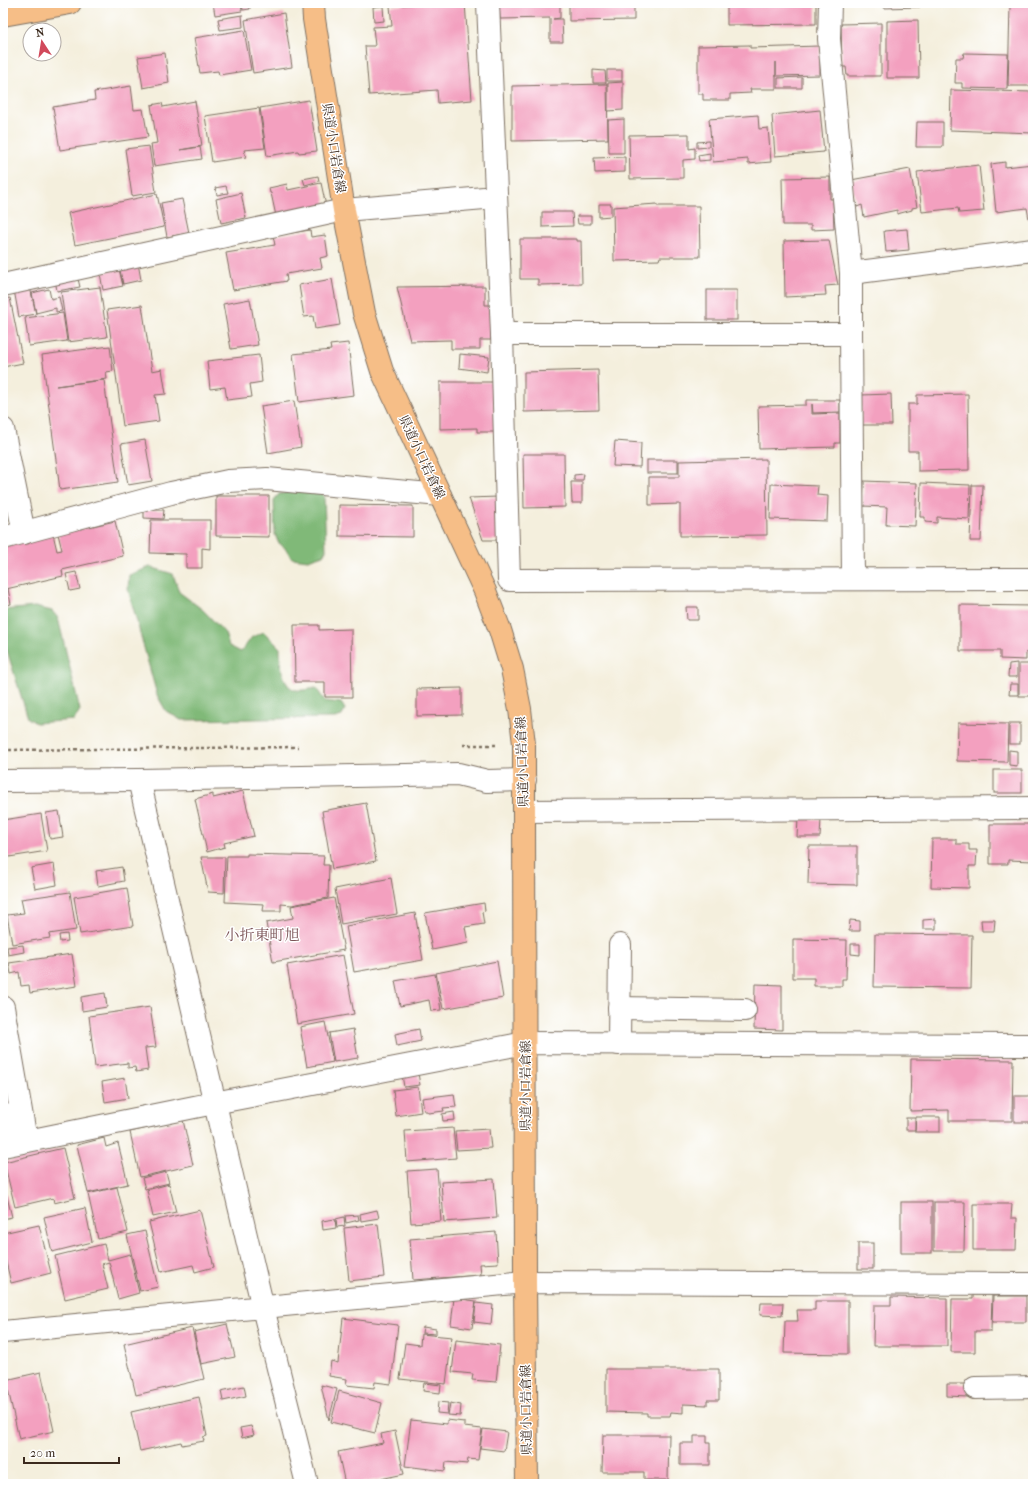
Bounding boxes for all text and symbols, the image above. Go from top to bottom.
north arrow [22,22,62,62]
text: N [35,25,46,40]
street label: 県道小口岩倉線 [319,102,349,194]
street label: 県道小口岩倉線 [396,413,448,501]
street label: 県道小口岩倉線 [513,716,531,808]
district label: 小折東町旭 [224,926,300,944]
street label: 県道小口岩倉線 [518,1040,533,1132]
street label: 県道小口岩倉線 [518,1364,534,1456]
scale bar [24,1439,119,1465]
text: 20 m [30,1446,55,1460]

